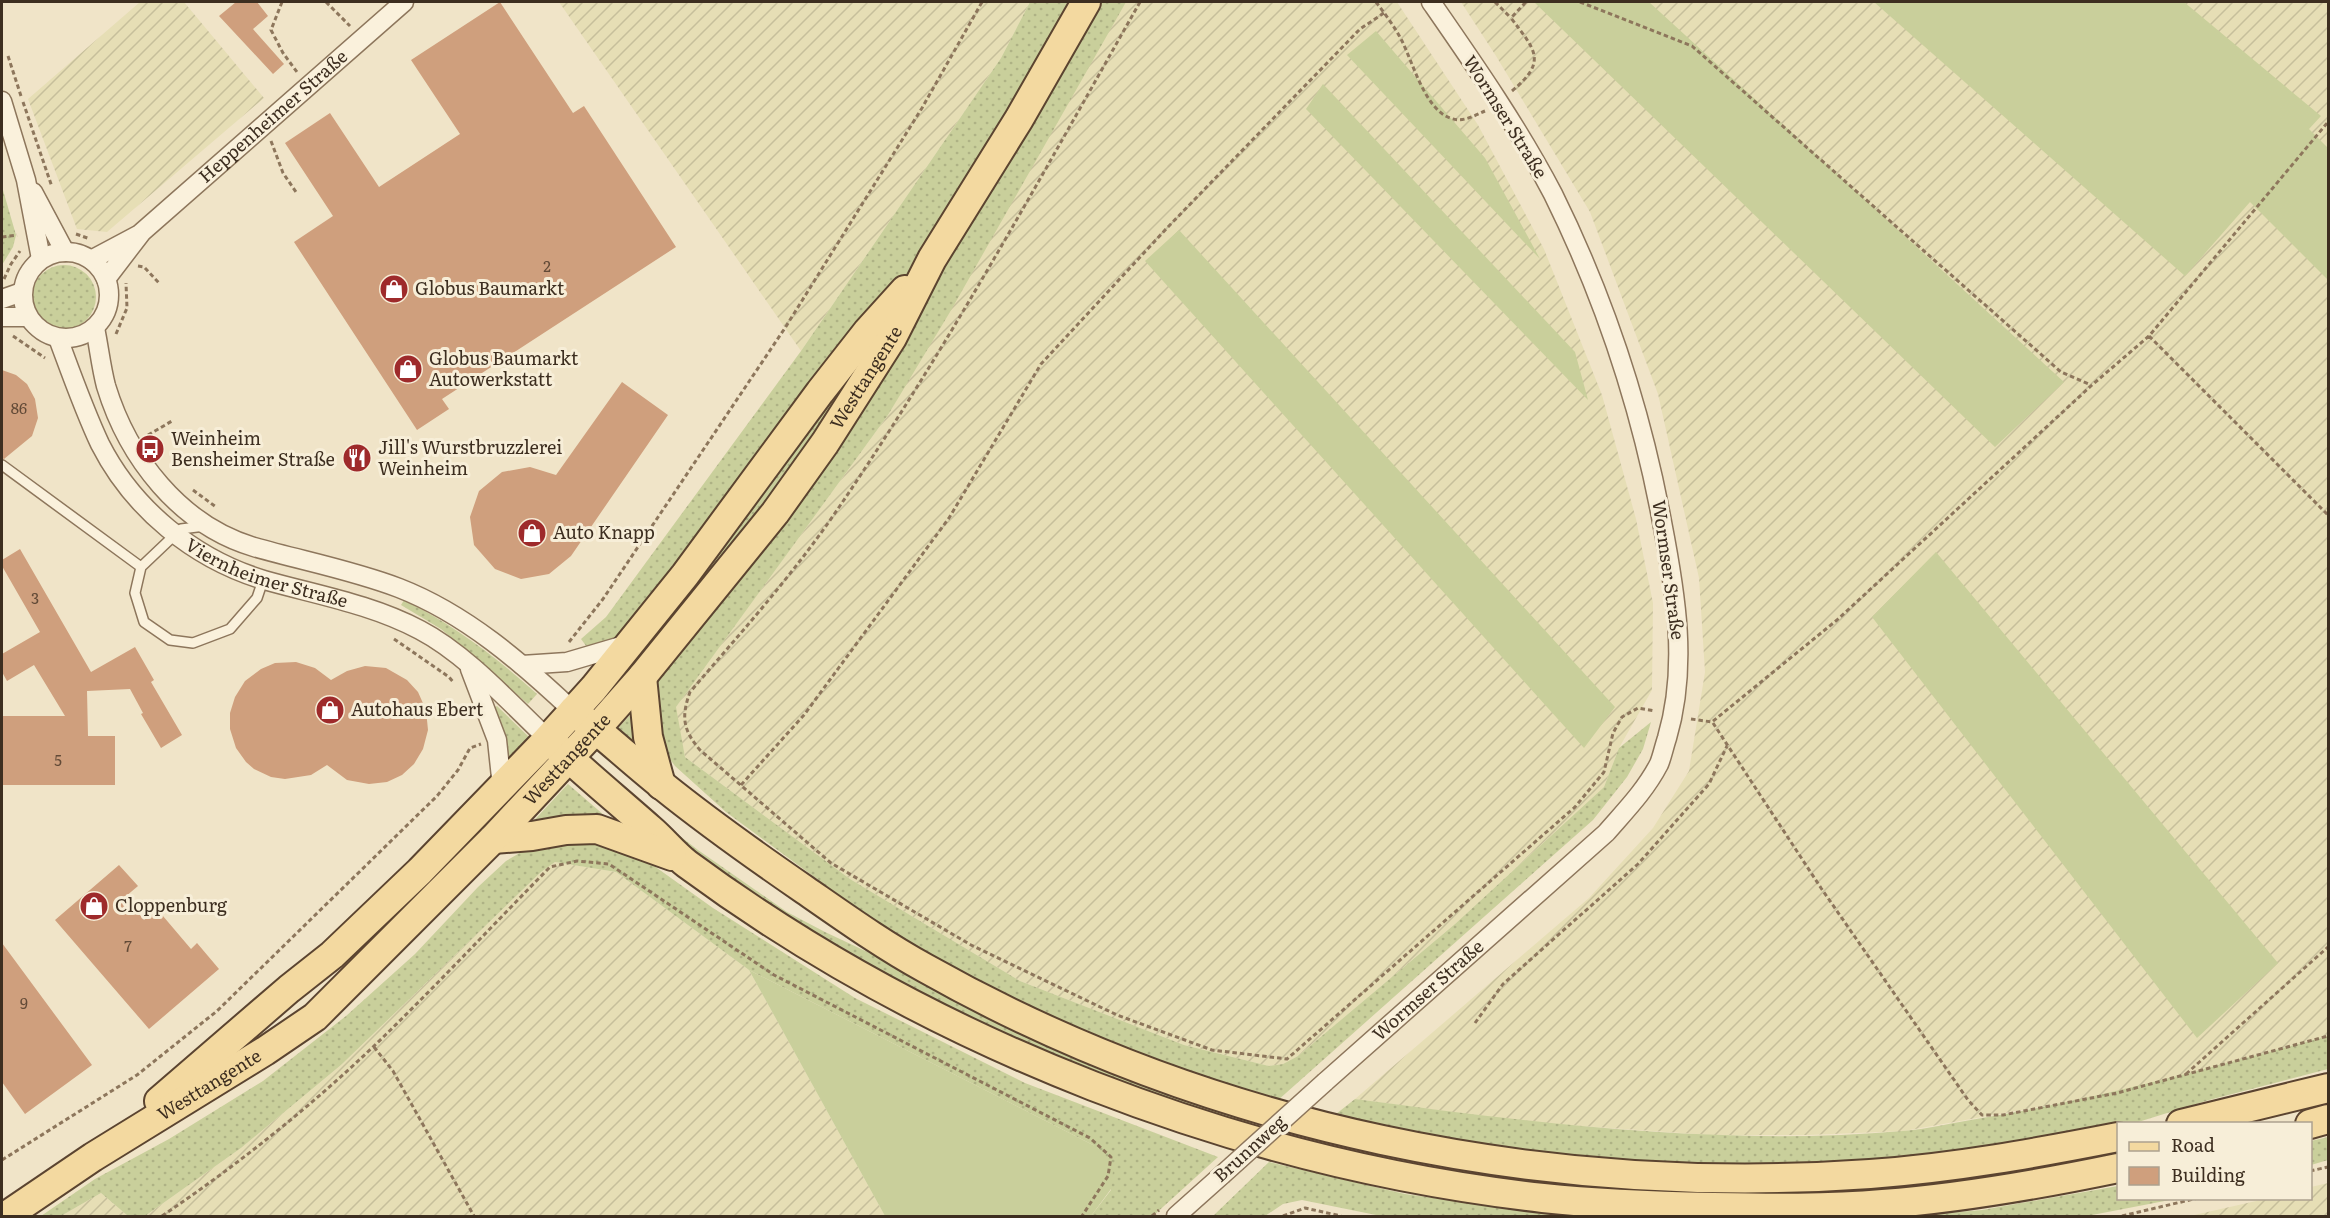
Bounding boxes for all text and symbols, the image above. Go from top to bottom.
street label: Heppenheimer Straße [192,43,353,188]
street label: Wormser Straße [1458,49,1555,183]
house number: 2 [543,254,551,277]
shop icon: Globus Baumarkt [378,273,410,305]
place label: Globus Baumarkt [415,274,565,301]
street label: Westtangente [822,321,908,434]
place label: Globus Baumarkt Autowerkstatt [429,344,579,392]
shop icon: Globus Baumarkt Autowerkstatt [392,353,424,385]
house number: 86 [11,396,27,419]
place label: Weinheim Bensheimer Straße [171,424,335,472]
bus stop icon: Weinheim Bensheimer Straße [134,433,166,465]
place label: Jill's Wurstbruzzlerei Weinheim [378,433,562,481]
restaurant icon: Jill's Wurstbruzzlerei Weinheim [341,442,373,474]
street label: Wormser Straße [1646,498,1693,641]
shop icon: Auto Knapp [516,517,548,549]
place label: Auto Knapp [553,518,655,545]
street label: Viernheimer Straße [180,530,351,613]
house number: 3 [31,586,39,609]
shop icon: Autohaus Ebert [314,694,346,726]
place label: Autohaus Ebert [351,695,484,722]
street label: Westtangente [516,706,616,811]
house number: 5 [54,748,62,771]
shop icon: Cloppenburg [78,890,110,922]
place label: Cloppenburg [115,891,228,918]
street label: Wormser Straße [1366,933,1489,1046]
house number: 7 [124,934,132,957]
house number: 9 [20,991,28,1014]
street label: Westtangente [152,1042,266,1126]
street label: Brunnweg [1207,1107,1292,1188]
legend [2117,1122,2312,1200]
text: Road [2171,1131,2215,1158]
text: Building [2171,1161,2246,1188]

